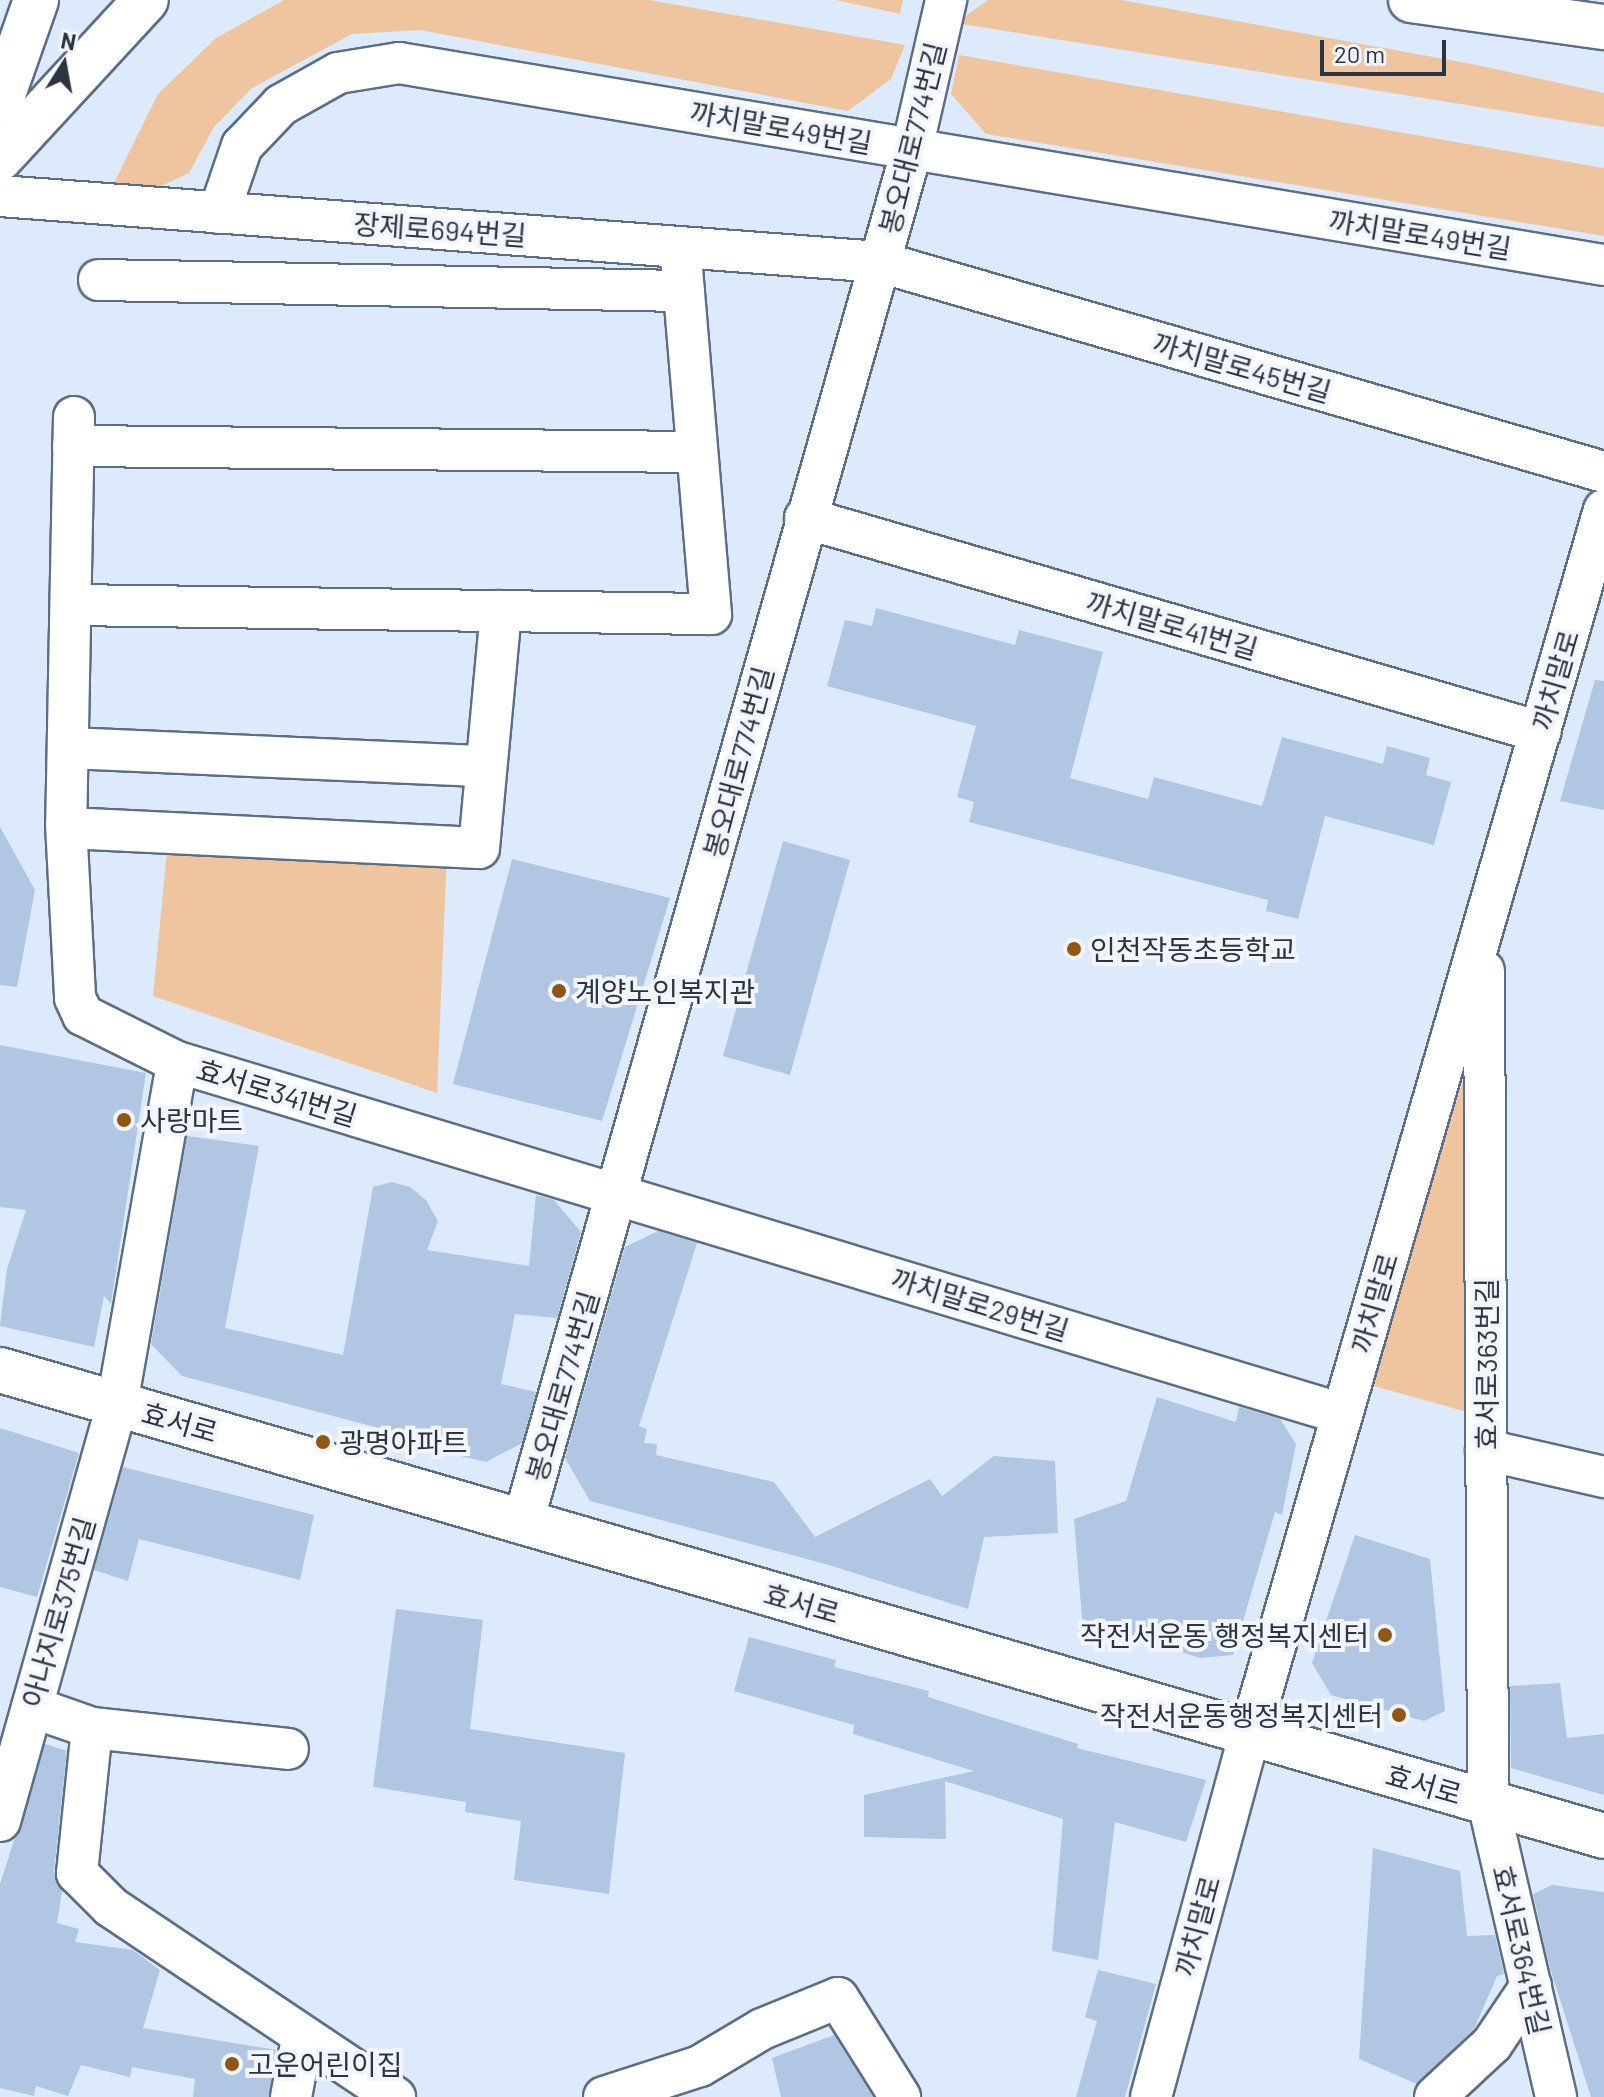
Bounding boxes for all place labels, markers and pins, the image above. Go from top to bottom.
place label: 인천작동초등학교 [1090,932,1296,966]
marker: 인천작동초등학교 [1065,940,1083,958]
place label: 계양노인복지관 [575,974,755,1008]
marker: 계양노인복지관 [550,982,568,1000]
place label: 사랑마트 [140,1103,243,1137]
marker: 사랑마트 [115,1111,133,1129]
place label: 광명아파트 [339,1425,468,1459]
marker: 광명아파트 [314,1433,332,1451]
place label: 작전서운동 행정복지센터 [1080,1618,1369,1652]
marker: 작전서운동 행정복지센터 [1376,1626,1394,1644]
place label: 작전서운동행정복지센터 [1100,1698,1383,1732]
marker: 작전서운동행정복지센터 [1390,1706,1408,1724]
place label: 고운어린이집 [248,2047,403,2081]
marker: 고운어린이집 [223,2055,241,2073]

